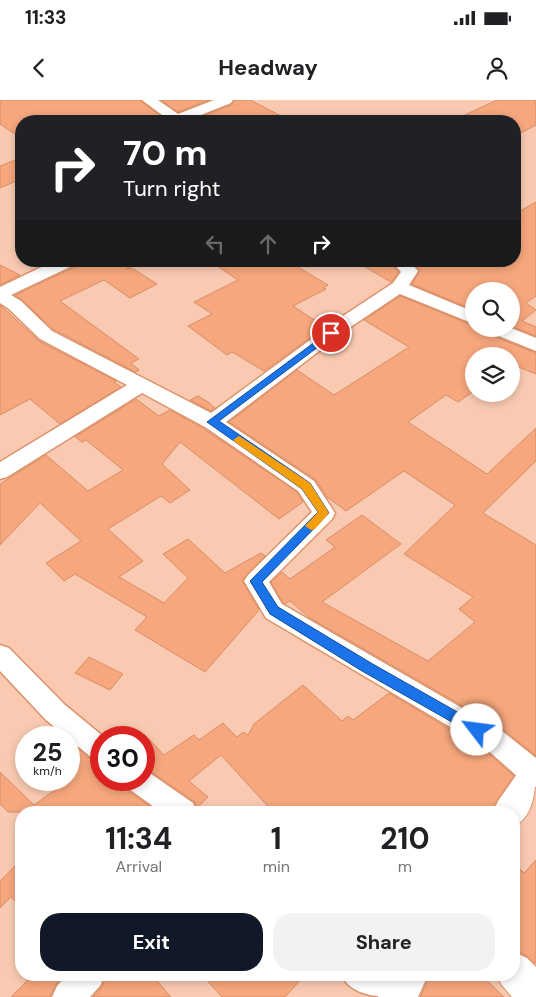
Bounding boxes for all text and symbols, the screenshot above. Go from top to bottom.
text: 11:33 [25,5,67,30]
text: Headway [218,53,318,82]
icon: back [25,54,53,82]
icon: person [483,54,511,82]
text: 70 m [123,130,207,176]
icon: right [40,135,105,200]
text: Turn right [123,174,220,203]
icon: left [201,230,229,258]
icon: ahead [254,230,282,258]
icon: right [307,230,335,258]
map controls [465,282,520,402]
button: search [465,282,520,337]
pin [310,312,352,354]
icon: arrive [317,319,345,347]
button: layers [465,347,520,402]
position arrow [450,703,502,755]
speed limit sign: 30 [90,726,155,791]
text: 25 [33,736,62,769]
text: km/h [33,763,62,779]
text: 11:34 [105,819,172,858]
text: 1 [271,819,282,858]
text: 210 [380,819,430,858]
text: Arrival [116,856,162,877]
text: min [263,856,290,877]
text: m [398,856,412,877]
button: Exit [40,913,263,971]
button: Share [273,913,495,971]

